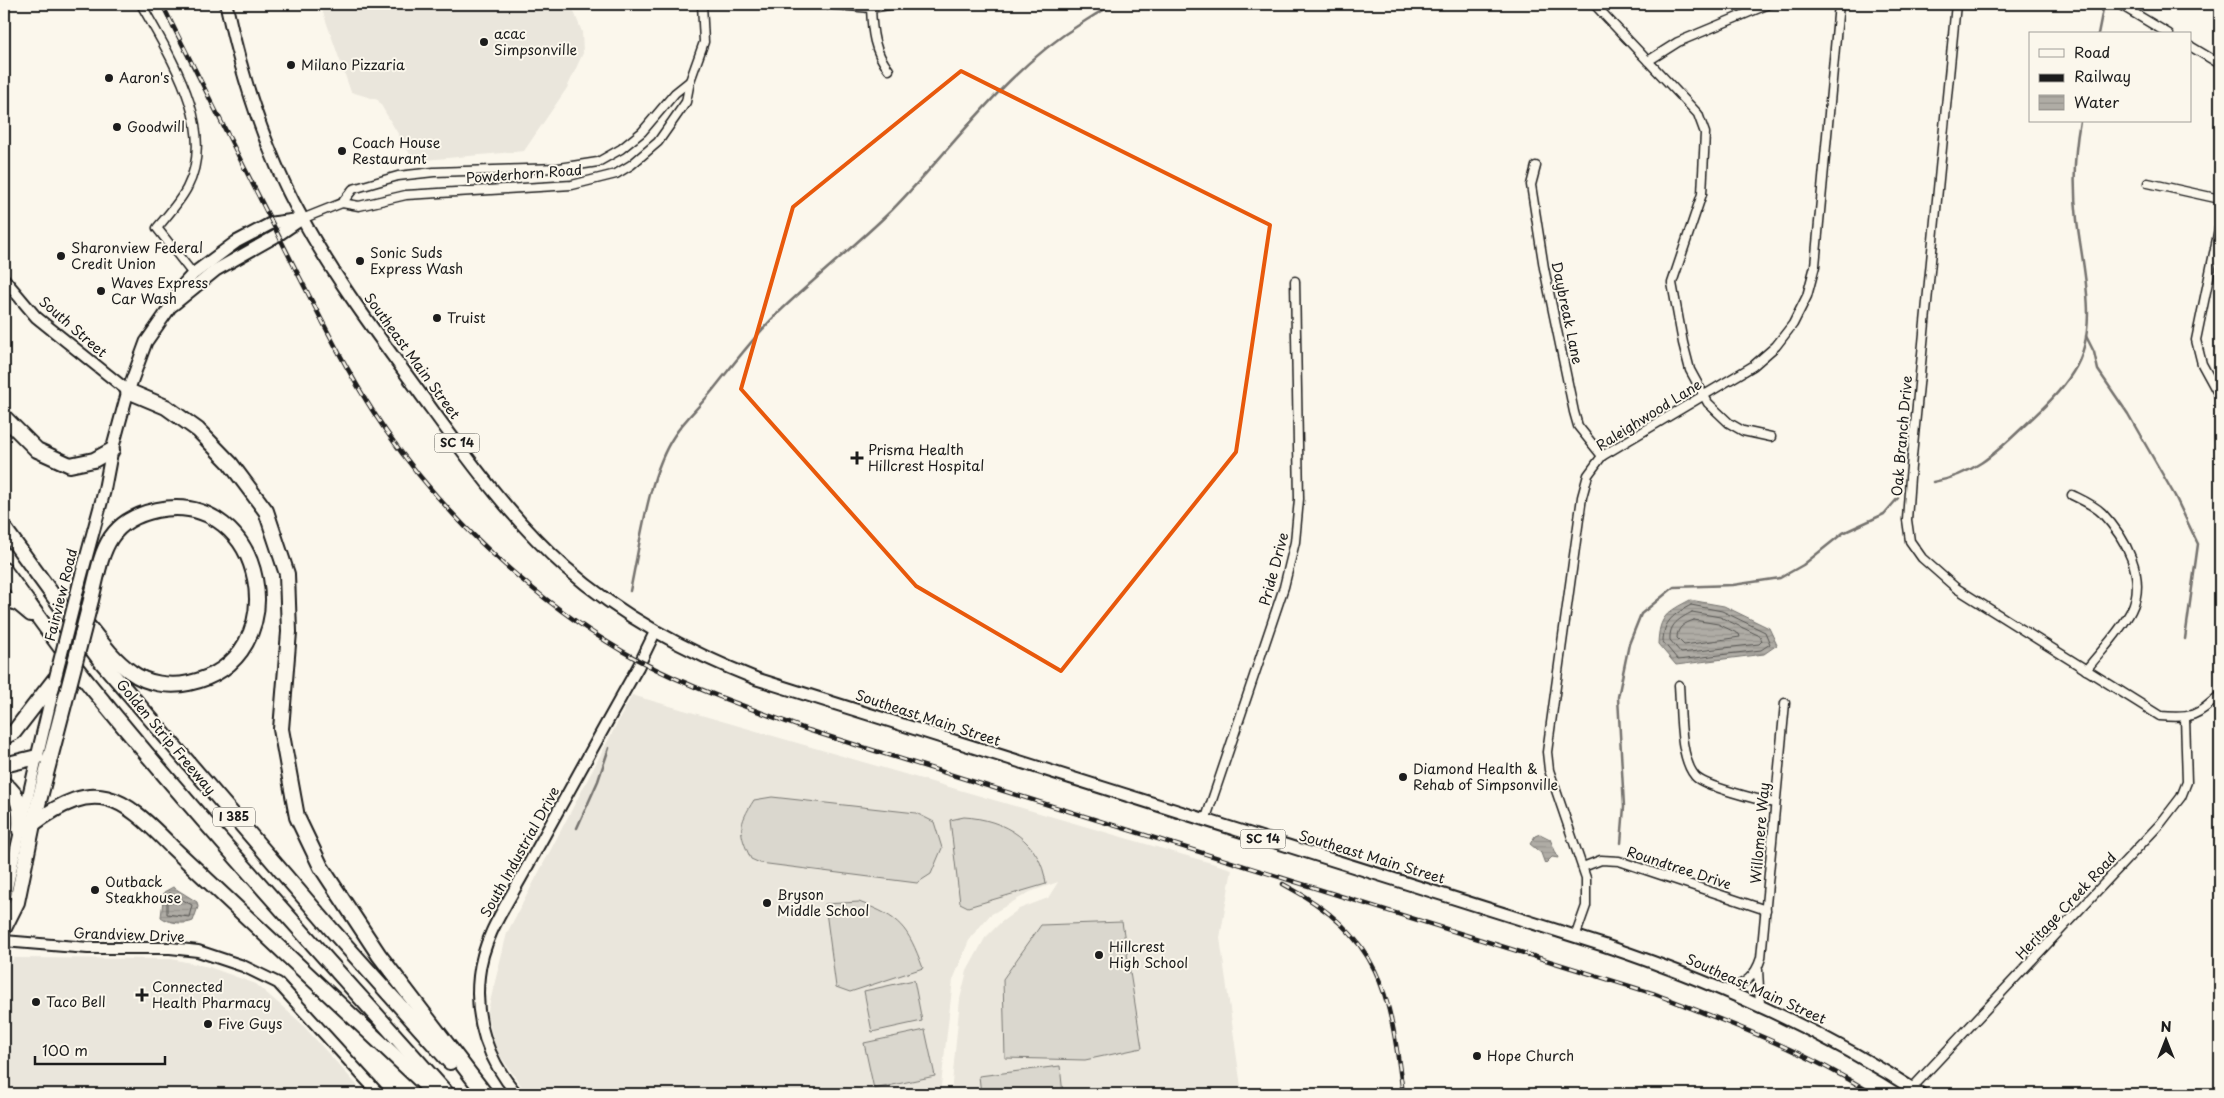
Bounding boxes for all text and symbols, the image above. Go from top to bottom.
place label: acac Simpsonville [494,23,577,60]
legend [2029,32,2192,122]
marker: acac Simpsonville [478,36,490,48]
text: Road [2074,40,2110,63]
place label: Milano Pizzaria [301,54,405,75]
marker: Milano Pizzaria [285,59,297,71]
text: Railway [2074,64,2131,87]
place label: Aaron's [119,67,169,88]
marker: Aaron's [103,72,115,84]
text: Water [2074,90,2119,113]
place label: Goodwill [127,116,185,137]
marker: Goodwill [111,121,123,133]
place label: Coach House Restaurant [352,132,441,169]
marker: Coach House Restaurant [336,145,348,157]
street label: Powderhorn Road [465,159,583,188]
place label: Sharonview Federal Credit Union [71,237,203,274]
place label: Sonic Suds Express Wash [370,242,463,279]
marker: Sharonview Federal Credit Union [55,250,67,262]
marker: Sonic Suds Express Wash [354,255,366,267]
street label: Daybreak Lane [1546,259,1589,366]
place label: Waves Express Car Wash [111,272,209,309]
marker: Waves Express Car Wash [95,285,107,297]
street label: Southeast Main Street [359,288,466,423]
street label: South Street [35,291,112,362]
place label: Truist [447,307,486,328]
marker: Truist [431,312,443,324]
street label: Raleighwood Lane [1592,374,1706,456]
street label: Oak Branch Drive [1886,375,1917,497]
road number: SC 14 [434,433,480,452]
place label: Prisma Health Hillcrest Hospital [868,439,984,476]
marker: Prisma Health Hillcrest Hospital [850,451,864,465]
street label: Pride Drive [1254,530,1293,608]
street label: Fairview Road [39,546,82,644]
street label: Golden Strip Freeway [112,674,221,799]
street label: Southeast Main Street [853,684,1004,751]
place label: Diamond Health & Rehab of Simpsonville [1413,758,1559,795]
marker: Diamond Health & Rehab of Simpsonville [1397,771,1409,783]
street label: Willomere Way [1745,781,1774,885]
street label: South Industrial Drive [475,783,564,921]
road number: I 385 [213,808,255,826]
street label: Southeast Main Street [1297,824,1448,889]
road number: SC 14 [1240,830,1286,849]
street label: Roundtree Drive [1624,841,1734,894]
street label: Heritage Creek Road [2010,847,2121,964]
place label: Outback Steakhouse [105,871,181,908]
marker: Outback Steakhouse [89,884,101,896]
place label: Bryson Middle School [777,884,869,921]
marker: Bryson Middle School [761,897,773,909]
street label: Grandview Drive [73,922,185,947]
place label: Hillcrest High School [1109,936,1188,973]
street label: Southeast Main Street [1683,948,1830,1029]
marker: Hillcrest High School [1093,949,1105,961]
place label: Connected Health Pharmacy [152,976,271,1013]
marker: Connected Health Pharmacy [136,989,148,1001]
place label: Taco Bell [46,991,106,1012]
marker: Taco Bell [30,996,42,1008]
place label: Five Guys [218,1013,282,1034]
north arrow [2142,1016,2192,1066]
text: N [2160,1016,2172,1037]
marker: Five Guys [202,1018,214,1030]
scale bar [35,1033,165,1065]
text: 100 m [42,1038,88,1061]
place label: Hope Church [1487,1045,1574,1066]
marker: Hope Church [1471,1050,1483,1062]

